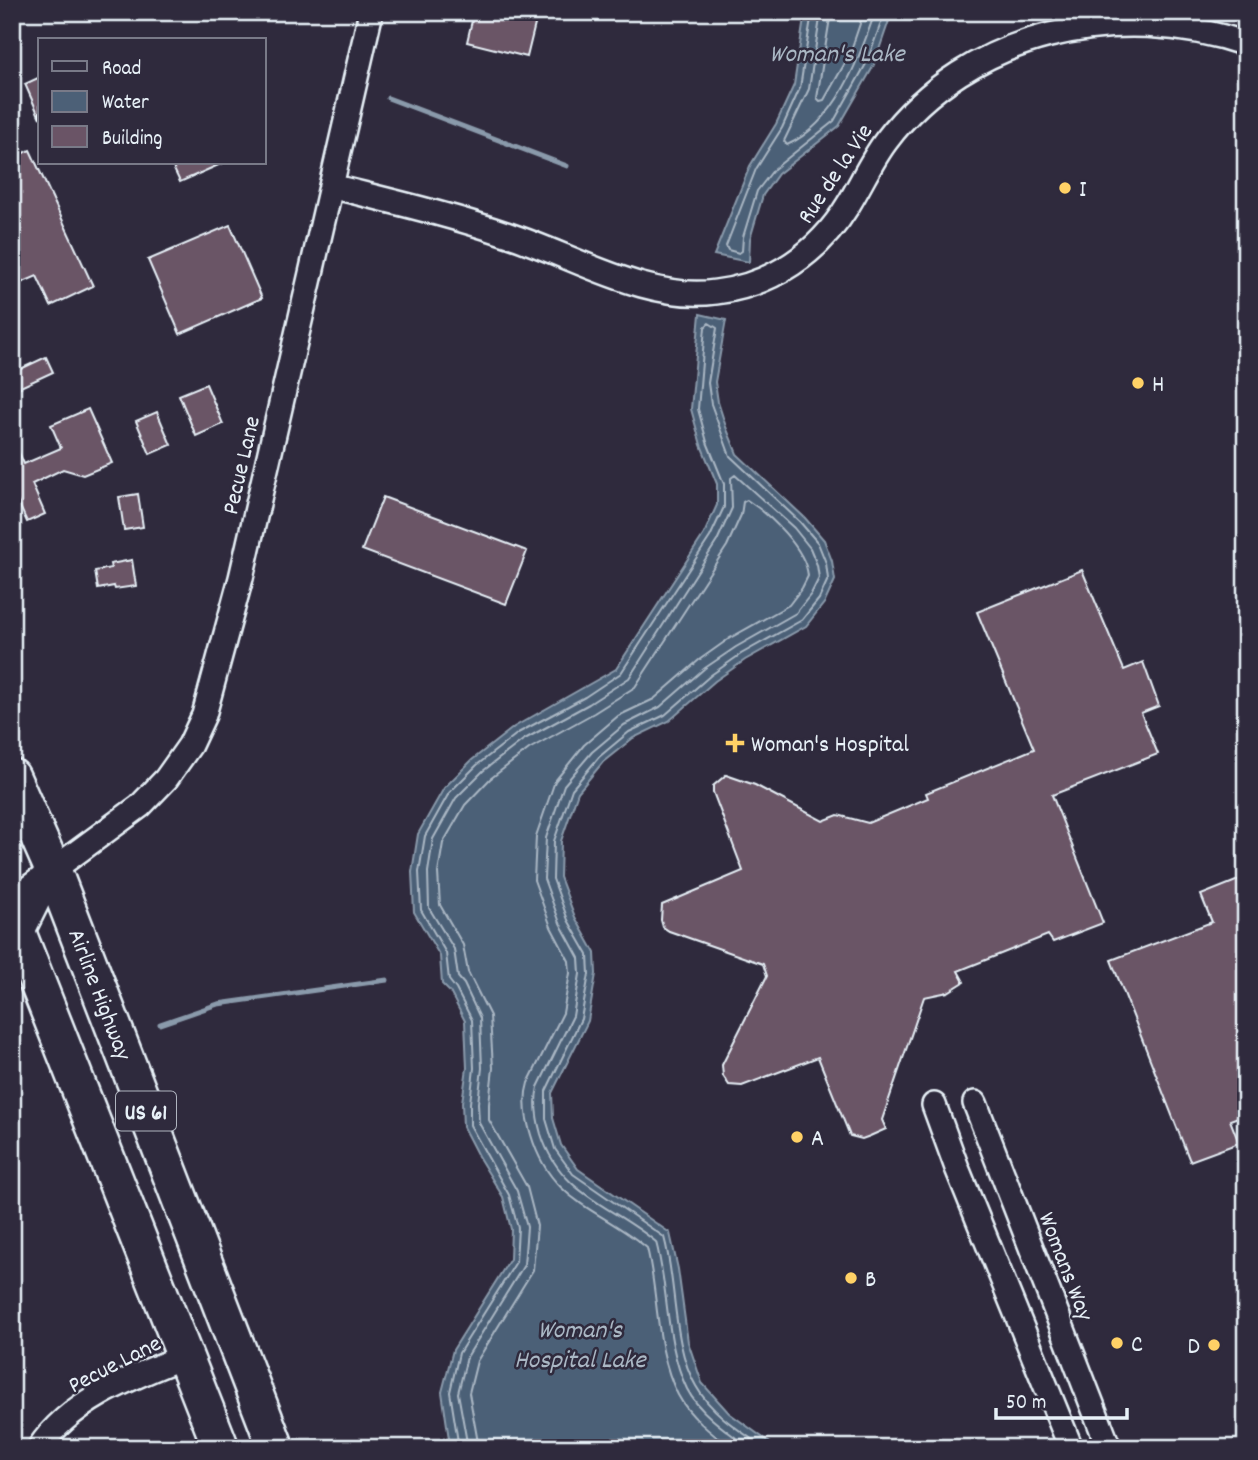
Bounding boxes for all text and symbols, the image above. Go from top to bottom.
water label: Woman's Lake [769,37,906,74]
legend [38,38,266,164]
text: Road [102,55,141,85]
text: Water [102,89,149,119]
street label: Rue de la Vie [790,118,883,232]
text: Building [102,125,162,155]
place label: I [1079,174,1087,208]
marker: I [1057,180,1073,196]
place label: H [1152,369,1164,403]
marker: H [1130,375,1146,391]
street label: Pecue Lane [215,413,271,518]
place label: Woman's Hospital [751,729,909,763]
marker: Woman's Hospital [725,733,745,753]
street label: Airline Highway [58,924,139,1067]
road number: US 61 [116,1092,176,1130]
place label: A [811,1123,824,1157]
marker: A [789,1129,805,1145]
street label: Womans Way [1028,1208,1101,1327]
place label: B [865,1264,876,1298]
marker: B [843,1270,859,1286]
water label: Woman's Hospital Lake [514,1313,647,1380]
street label: Pecue Lane [63,1328,168,1404]
place label: C [1131,1329,1143,1363]
place label: D [1188,1331,1200,1365]
marker: C [1109,1335,1125,1351]
marker: D [1206,1337,1222,1353]
scale bar [996,1376,1127,1420]
text: 50 m [1006,1389,1046,1419]

